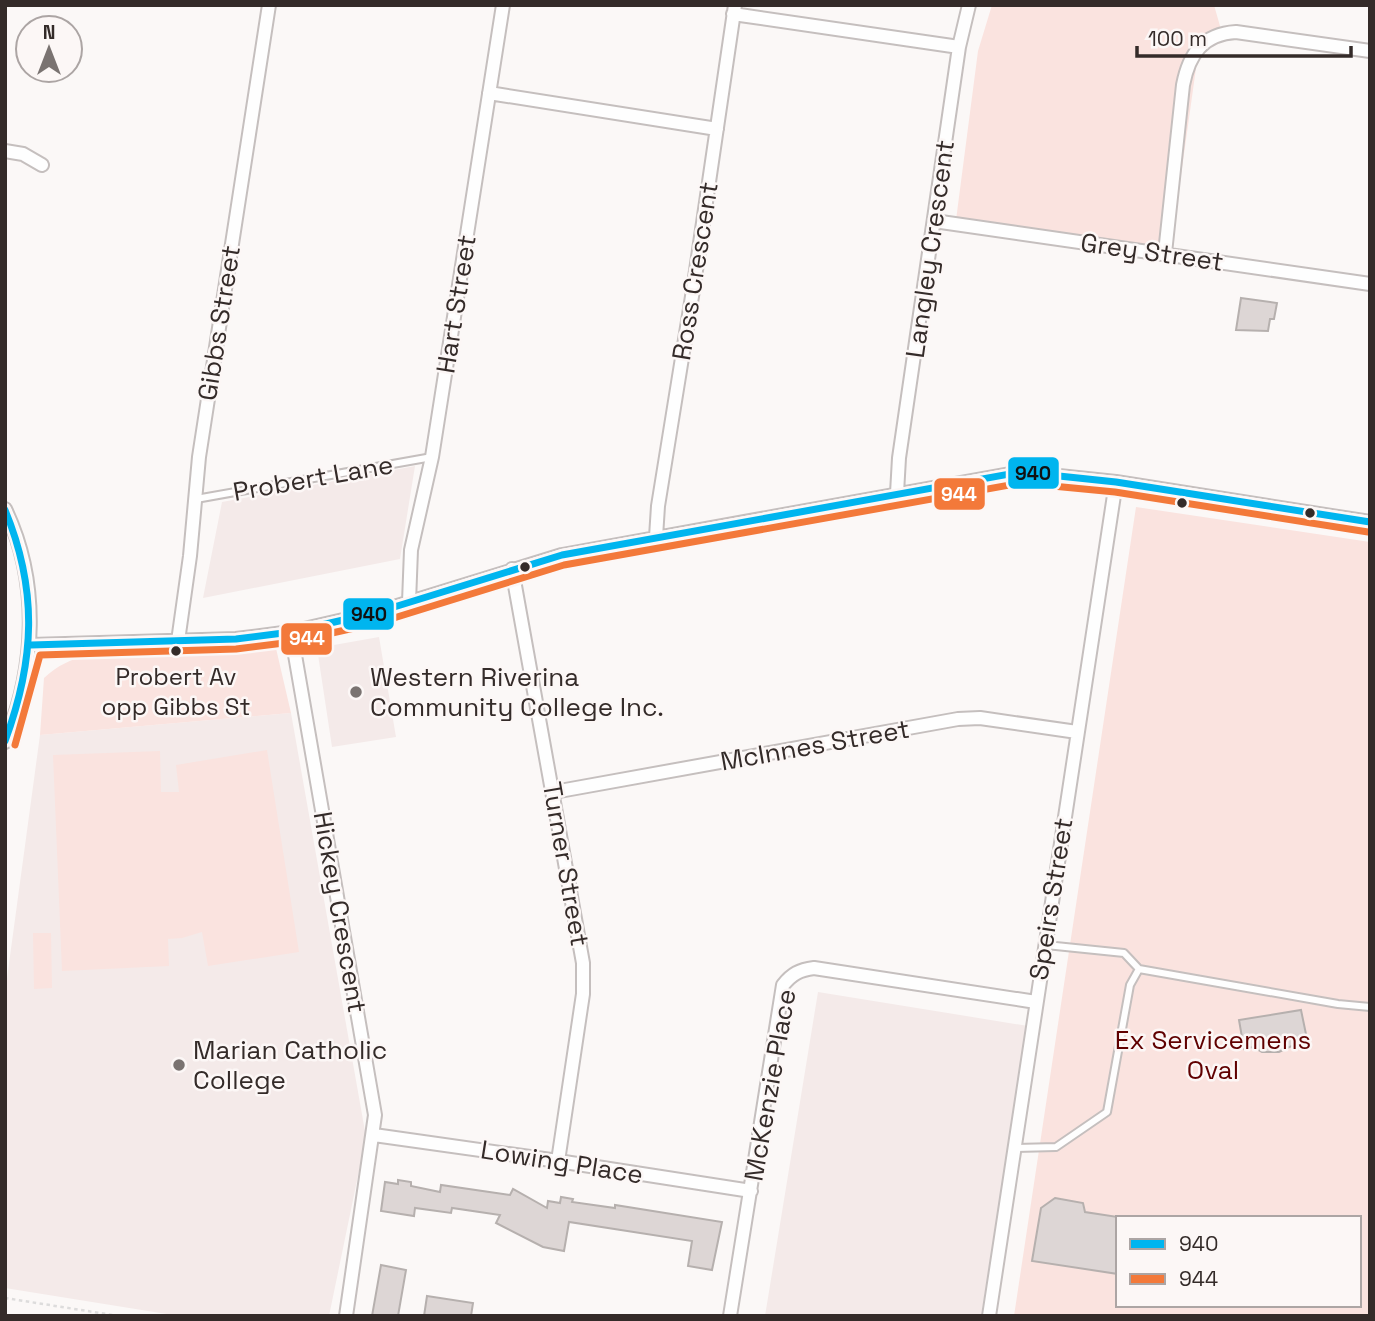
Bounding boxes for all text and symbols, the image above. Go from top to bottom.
north arrow [14,14,84,84]
scale bar [1137,14,1350,58]
text: N [43,20,55,45]
text: 100 m [1148,25,1207,52]
street label: Langley Crescent [898,138,962,360]
street label: Ross Crescent [664,179,726,363]
street label: Grey Street [1078,225,1226,279]
street label: Hart Street [428,232,484,376]
street label: Gibbs Street [190,243,248,403]
street label: Probert Lane [230,447,396,509]
line badge: 940 [1007,456,1060,490]
text: 940 [1015,461,1051,486]
line badge: 944 [933,477,986,511]
text: 944 [941,482,977,507]
unlabelled marker [1175,496,1189,510]
unlabelled marker [1303,506,1317,520]
unlabelled marker [518,560,532,574]
line badge: 940 [342,597,395,631]
text: 940 [351,602,387,627]
line badge: 944 [280,622,333,656]
text: 944 [289,626,325,651]
marker: Probert Av opp Gibbs St [169,644,183,658]
place label: Western Riverina Community College Inc. [370,660,664,724]
place label: Probert Av opp Gibbs St [101,661,251,722]
marker: Western Riverina Community College Inc. [348,684,364,700]
street label: McInnes Street [718,712,912,778]
street label: Turner Street [535,779,597,949]
street label: Hickey Crescent [306,809,374,1015]
street label: Speirs Street [1021,815,1081,983]
street label: McKenzie Place [736,986,804,1184]
park label: Ex Servicemens Oval [1115,1023,1311,1087]
place label: Marian Catholic College [193,1033,387,1097]
marker: Marian Catholic College [171,1057,187,1073]
street label: Lowing Place [478,1132,646,1192]
legend [1116,1216,1361,1307]
text: 940 [1179,1230,1218,1257]
text: 944 [1179,1265,1218,1292]

